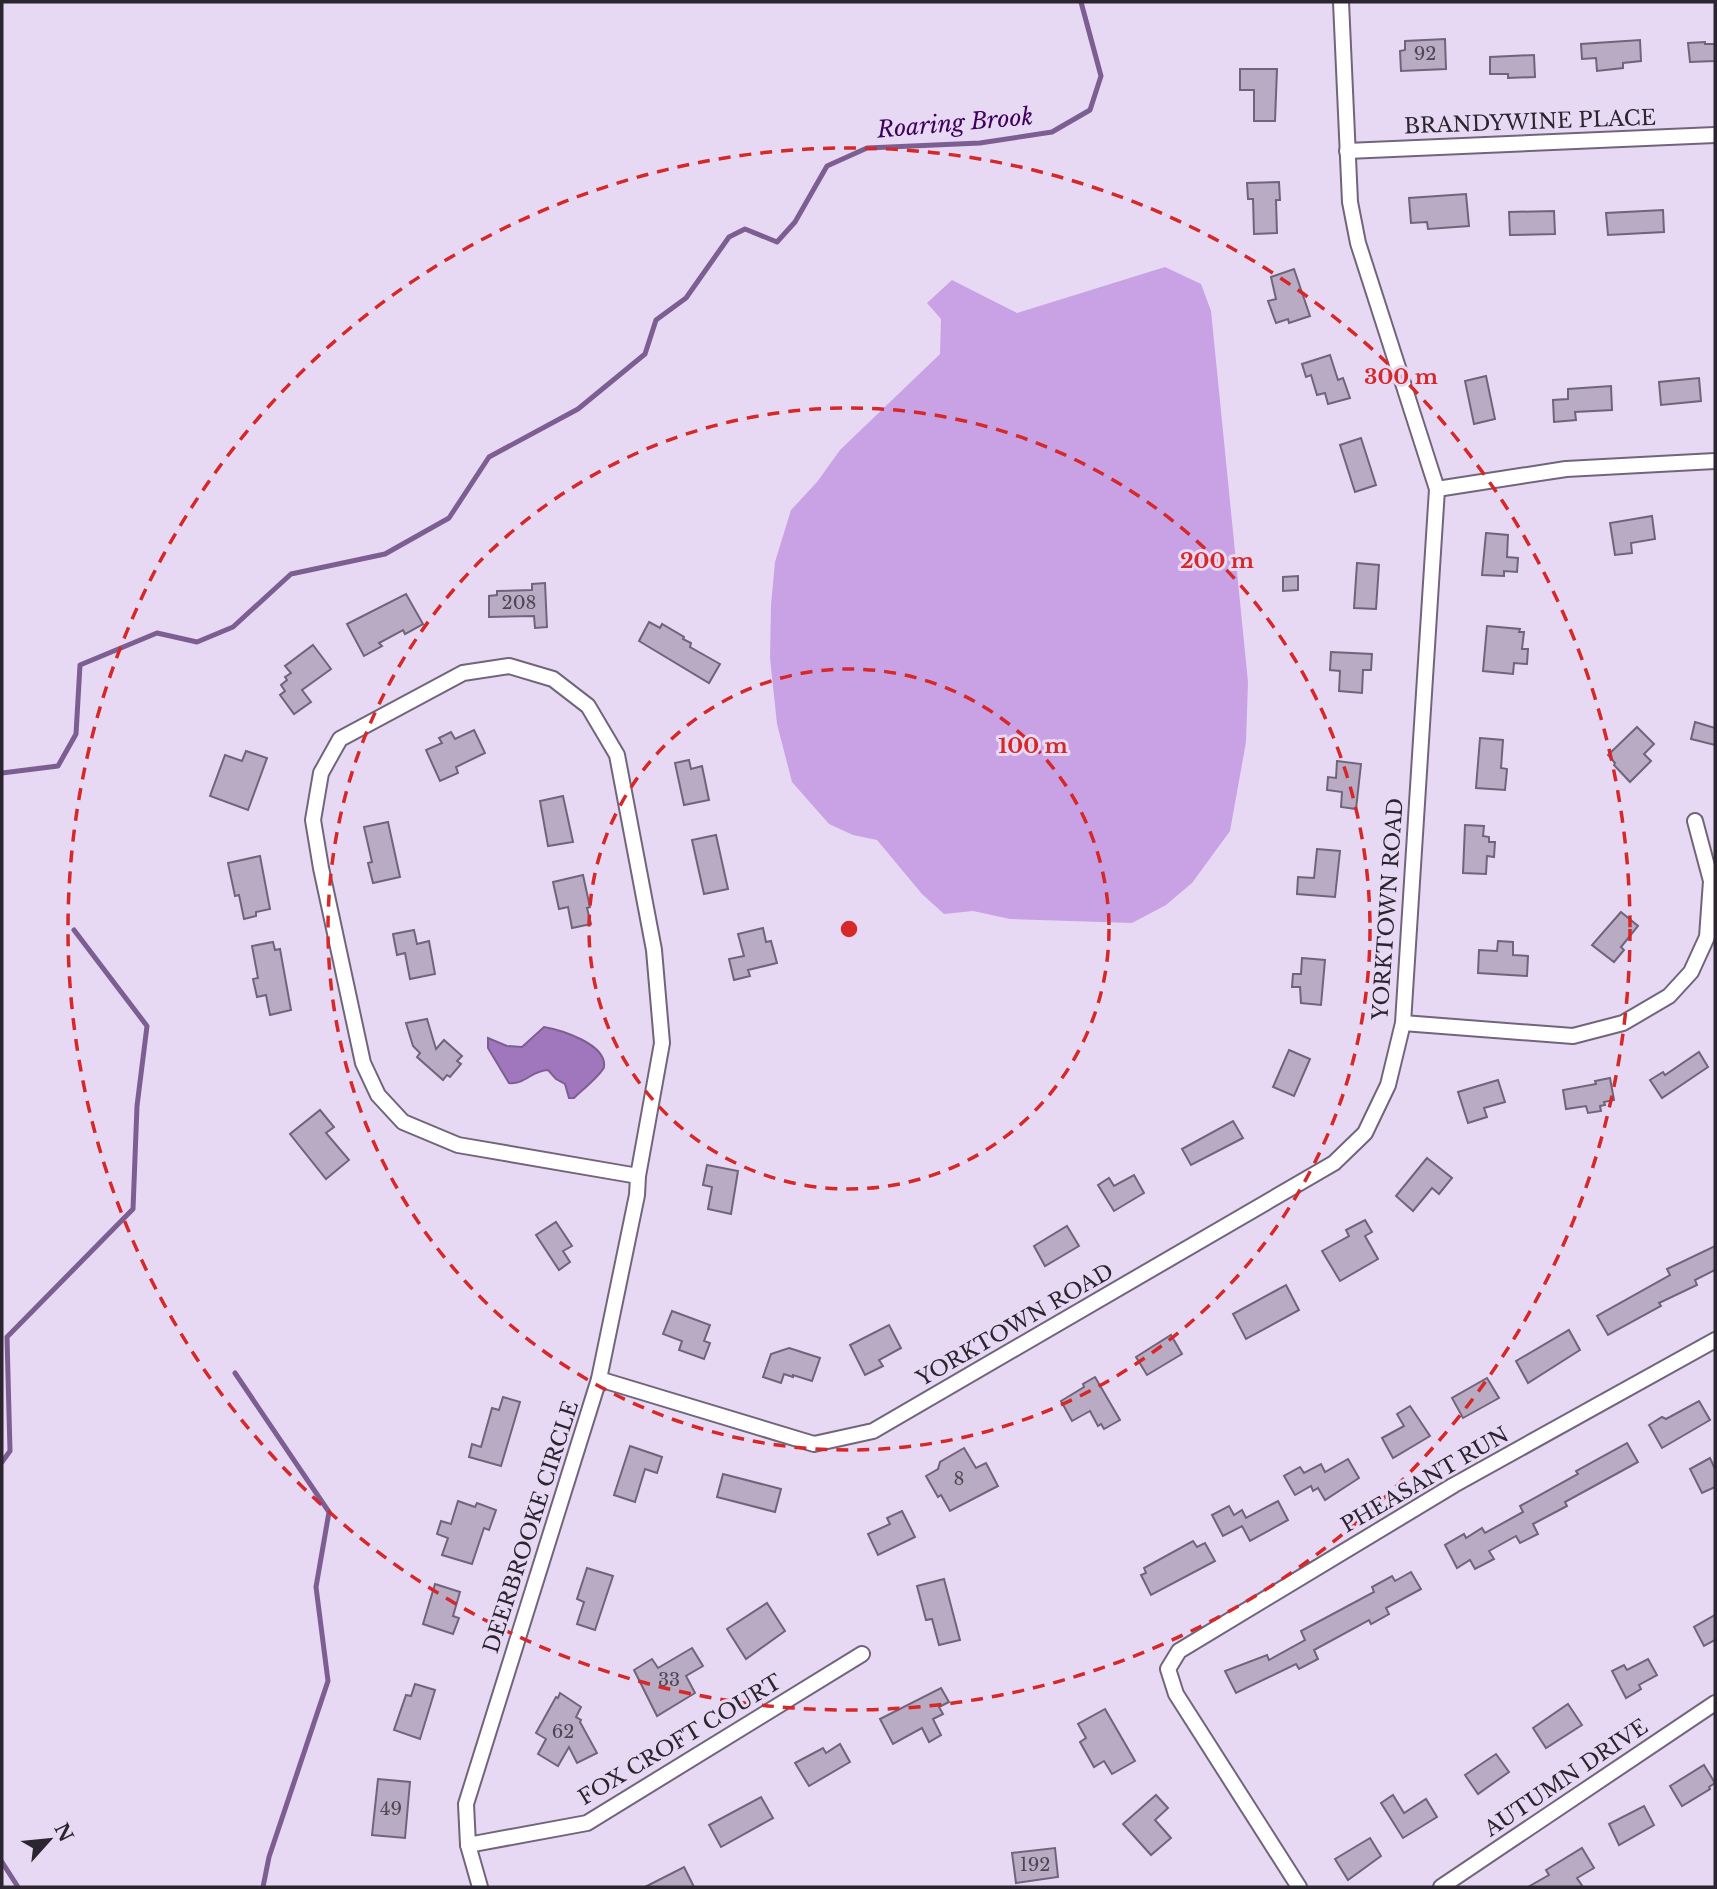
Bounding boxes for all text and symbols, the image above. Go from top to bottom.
house number: 92 [1414,43,1436,65]
water label: Roaring Brook [875,102,1034,144]
street label: BRANDYWINE PLACE [1404,105,1656,139]
text: 300 m [1364,364,1438,390]
text: 200 m [1180,548,1254,574]
house number: 208 [502,592,536,614]
text: 100 m [998,733,1068,759]
street label: YORKTOWN ROAD [1367,797,1409,1022]
centre of rings [837,917,861,941]
street label: YORKTOWN ROAD [911,1258,1118,1392]
street label: DEERBROOKE CIRCLE [478,1398,584,1656]
street label: PHEASANT RUN [1337,1421,1513,1539]
house number: 8 [954,1468,964,1490]
street label: FOX CROFT COURT [574,1669,786,1811]
house number: 33 [658,1669,680,1691]
street label: AUTUMN DRIVE [1479,1714,1653,1843]
house number: 62 [552,1721,574,1743]
house number: 49 [380,1798,402,1820]
north arrow [14,1805,84,1875]
text: N [49,1819,78,1846]
house number: 192 [1020,1854,1050,1876]

